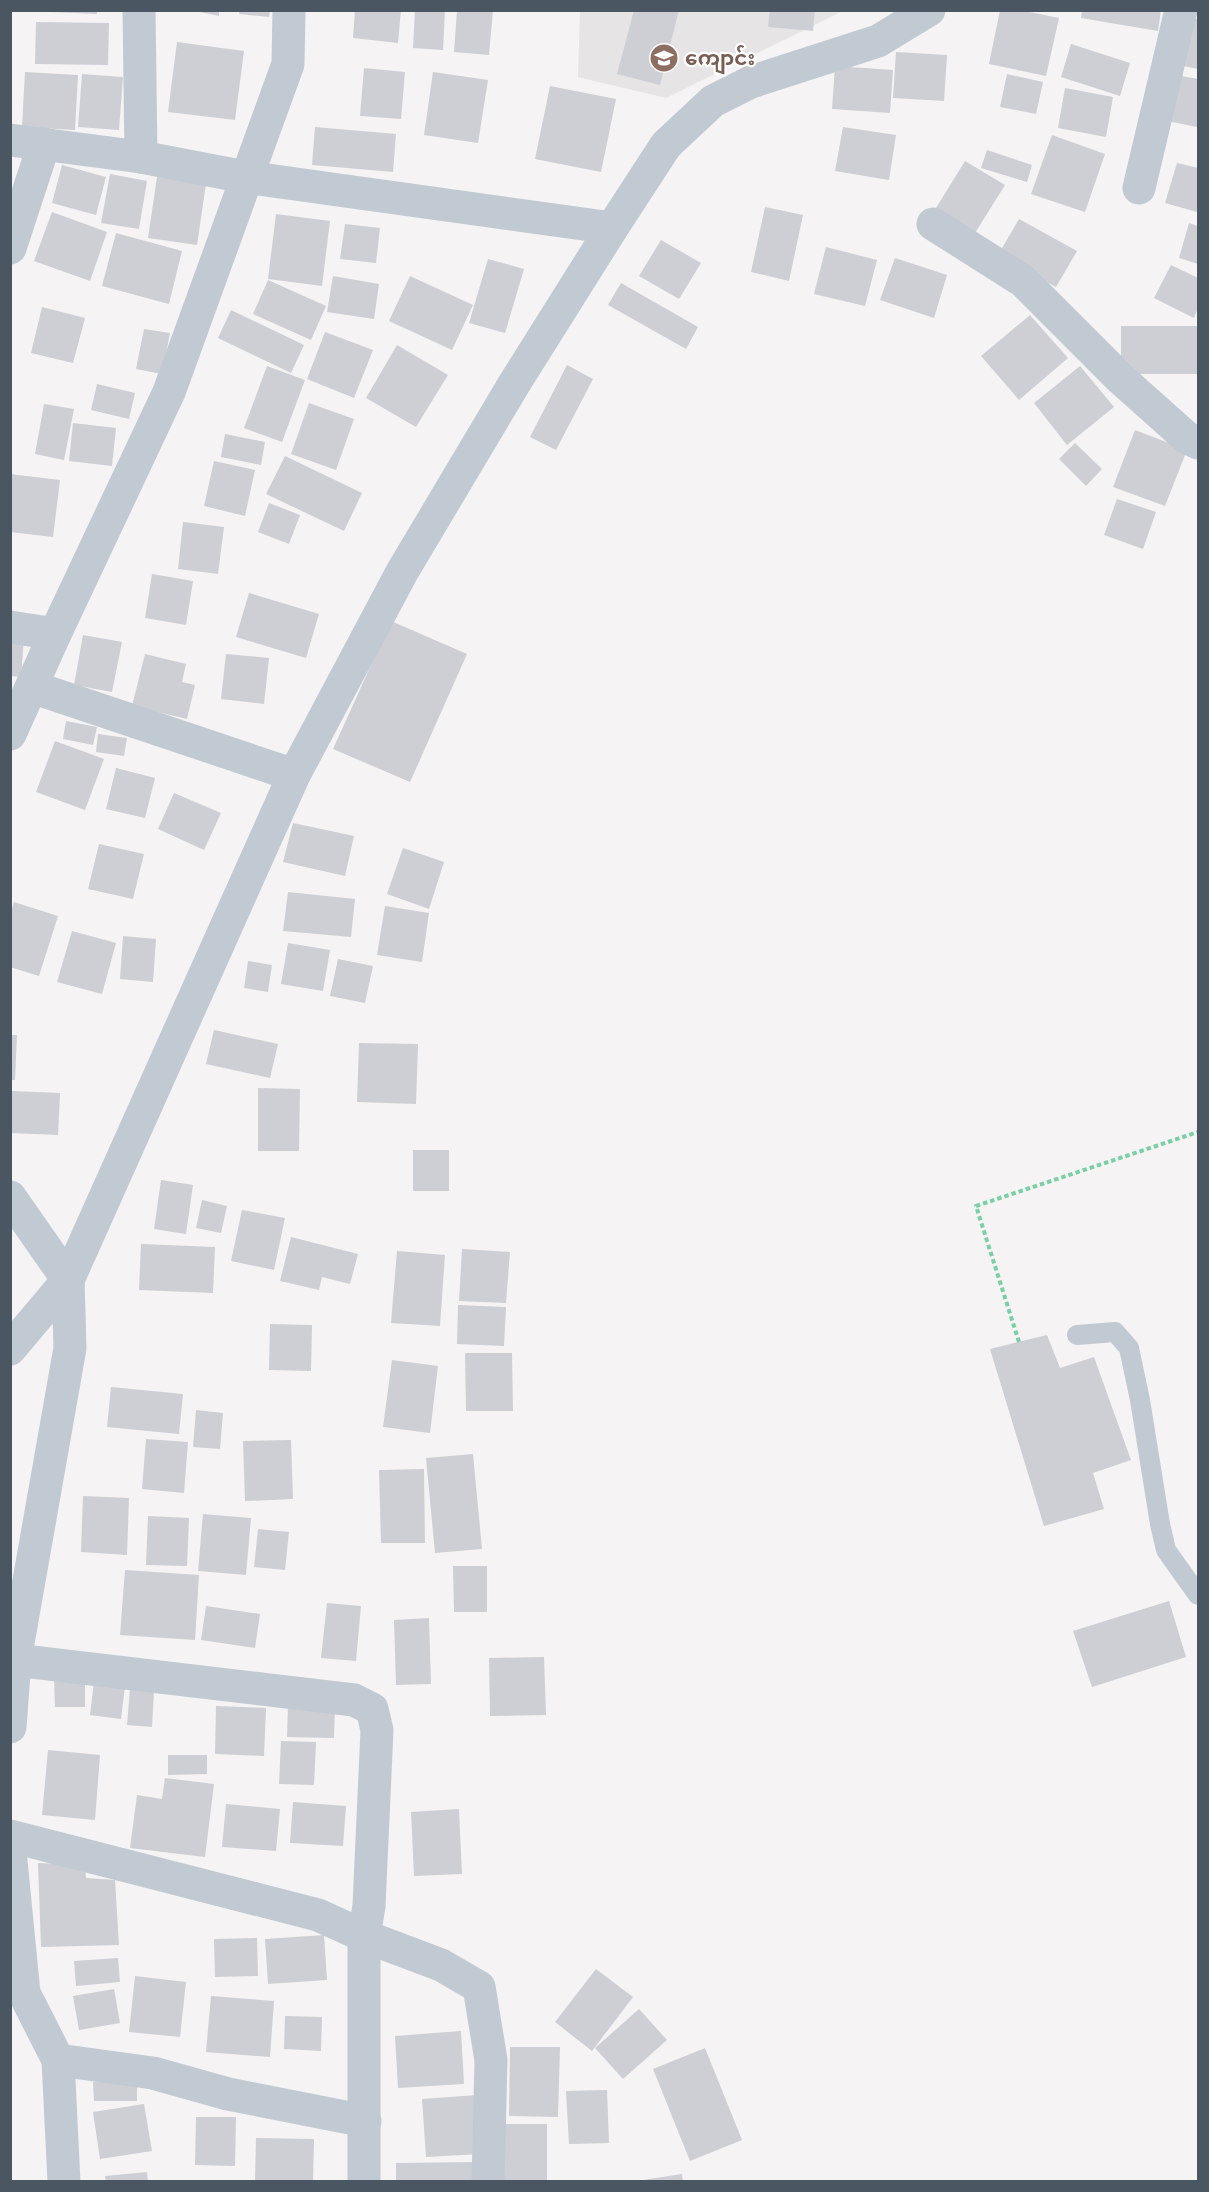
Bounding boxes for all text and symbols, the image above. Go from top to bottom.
school or university icon: ကျောင်း [648,42,680,74]
place label: ကျောင်း [685,45,755,75]

